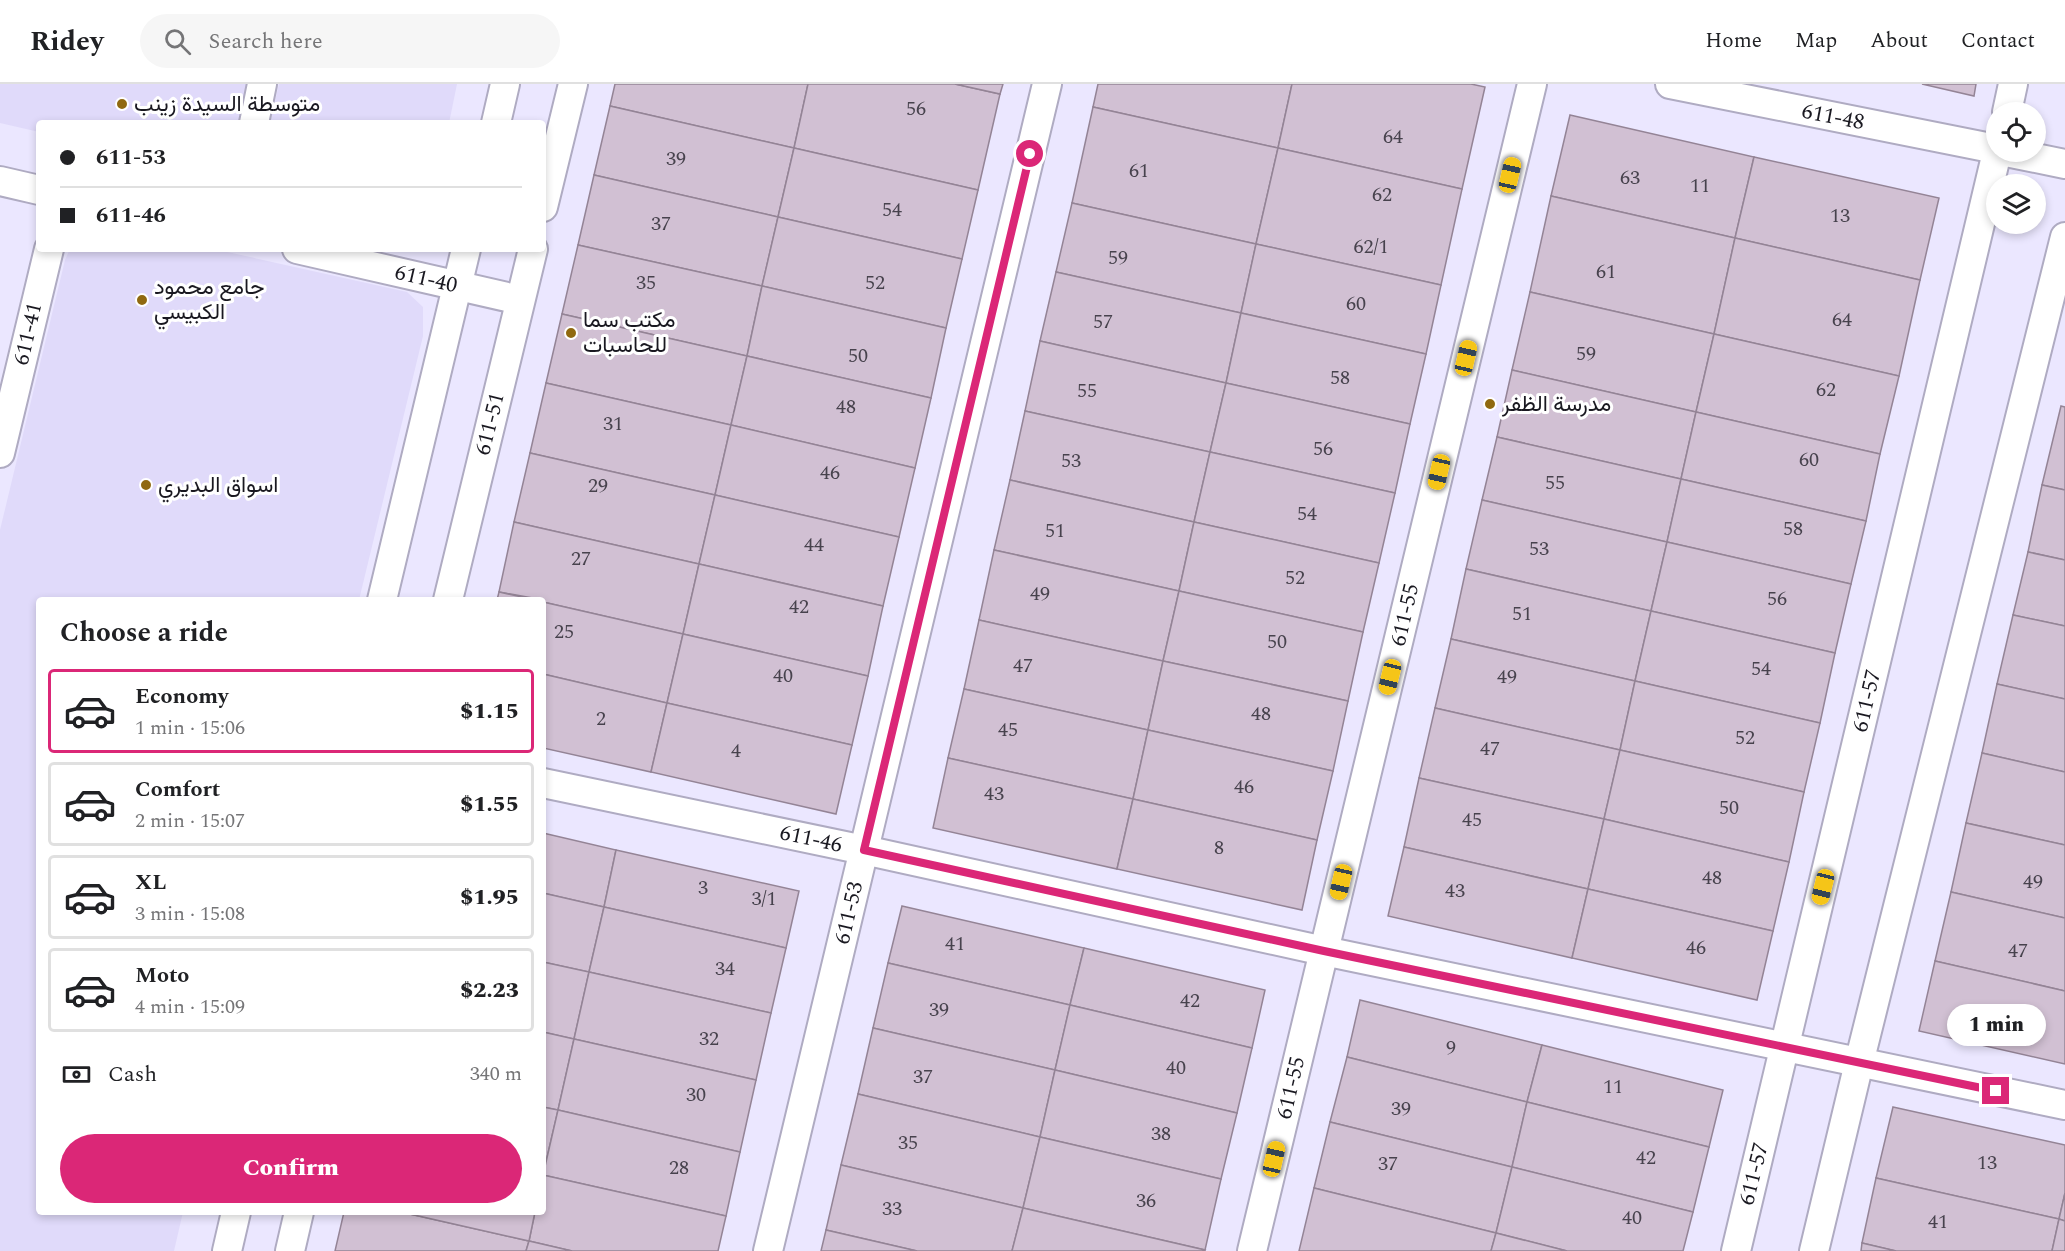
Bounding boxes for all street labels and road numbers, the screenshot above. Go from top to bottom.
street label: 611-48 [1799,95,1867,139]
street label: 611-40 [391,256,461,302]
street label: 611-41 [5,299,51,369]
street label: 611-51 [466,389,514,459]
street label: 611-55 [1382,580,1428,650]
street label: 611-57 [1844,666,1890,736]
street label: 611-46 [777,816,845,862]
street label: 611-53 [826,878,872,948]
street label: 611-55 [1268,1053,1314,1123]
street label: 611-57 [1730,1139,1778,1209]

